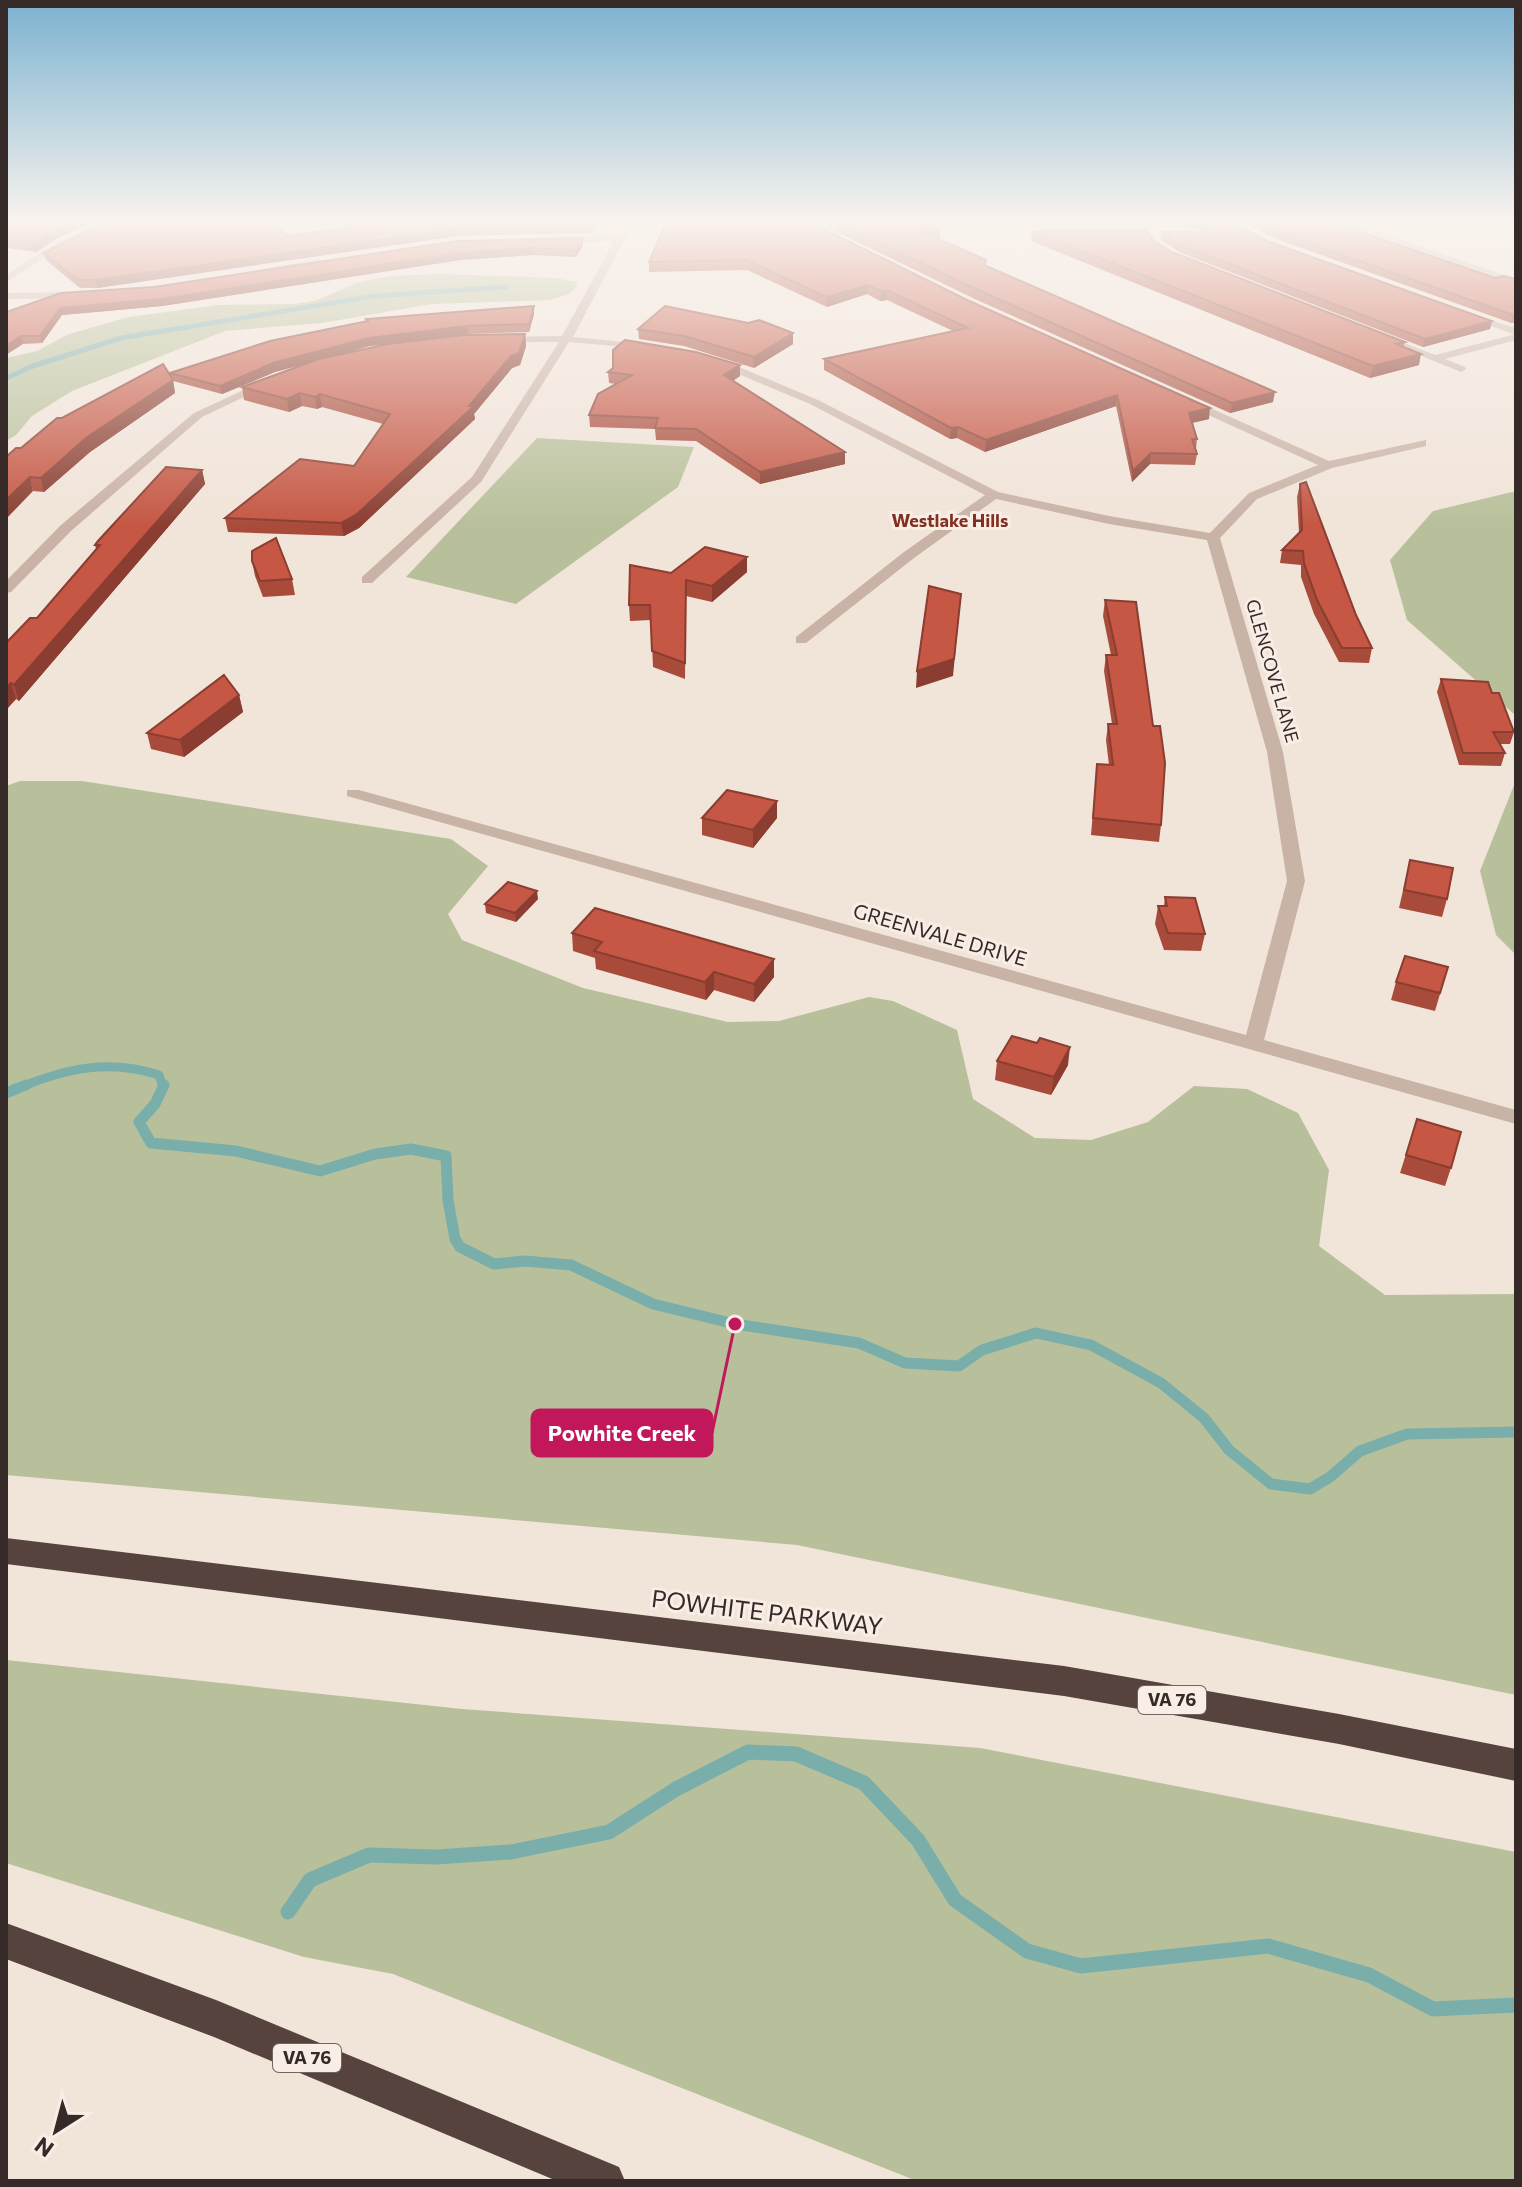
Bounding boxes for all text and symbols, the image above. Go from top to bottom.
district label: Westlake Hills [892,509,1008,531]
street label: GLENCOVE LANE [1242,597,1304,745]
street label: GREENVALE DRIVE [851,898,1030,970]
callout: Powhite Creek [532,1410,712,1456]
text: Powhite Creek [548,1419,697,1446]
street label: POWHITE PARKWAY [650,1583,885,1640]
road number: VA 76 [1138,1686,1206,1714]
road number: VA 76 [273,2044,341,2072]
north arrow [16,2091,96,2171]
text: N [29,2132,59,2163]

